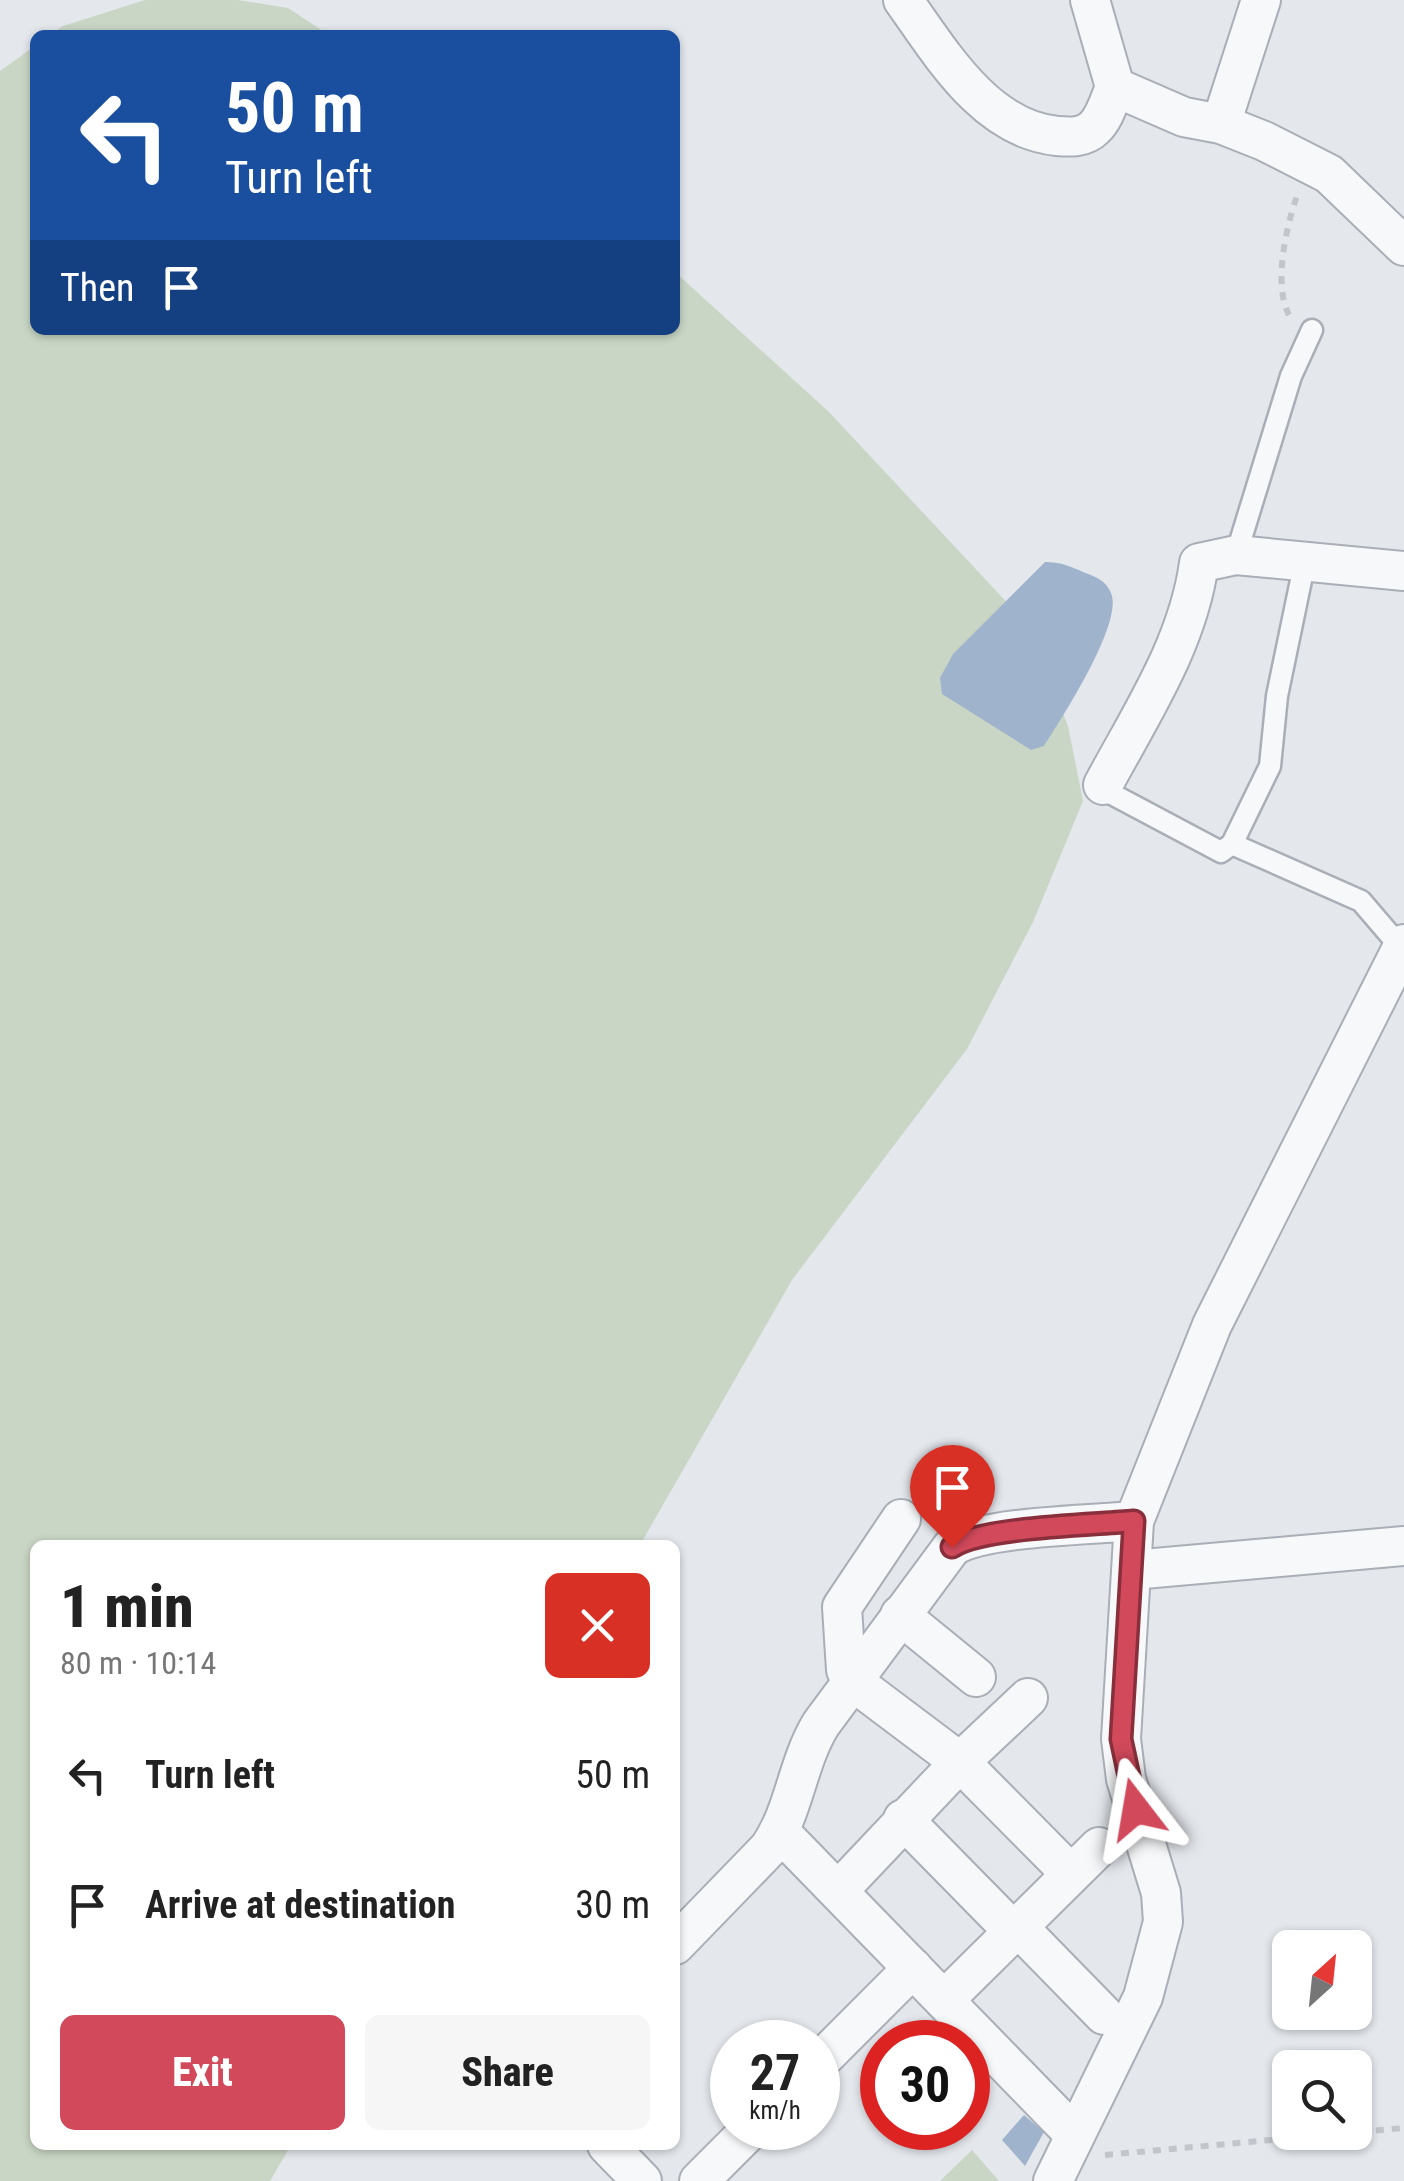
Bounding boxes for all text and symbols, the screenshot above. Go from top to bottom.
text: 50 m [225,67,364,149]
icon: left [60,70,190,200]
text: Turn left [225,151,373,204]
icon: arrive [154,260,209,315]
text: Then [60,266,134,310]
pin [910,1445,995,1548]
icon: arrive [925,1460,980,1515]
text: 1 min [60,1571,194,1642]
button: close [545,1573,650,1678]
text: 80 m · 10:14 [60,1644,216,1682]
icon: left [60,1748,115,1803]
text: Turn left [145,1753,275,1797]
text: 50 m [575,1753,650,1797]
position arrow [1084,1757,1188,1861]
icon: arrive [60,1878,115,1933]
text: Arrive at destination [145,1883,455,1927]
text: 30 m [575,1883,650,1927]
north arrow [1272,1930,1372,2030]
map controls [1272,1930,1372,2150]
button: Exit [60,2015,345,2130]
button: Share [365,2015,650,2130]
speed limit sign: 30 [860,2020,990,2150]
text: 27 [750,2044,800,2102]
button: search [1272,2050,1372,2150]
text: km/h [749,2096,801,2125]

